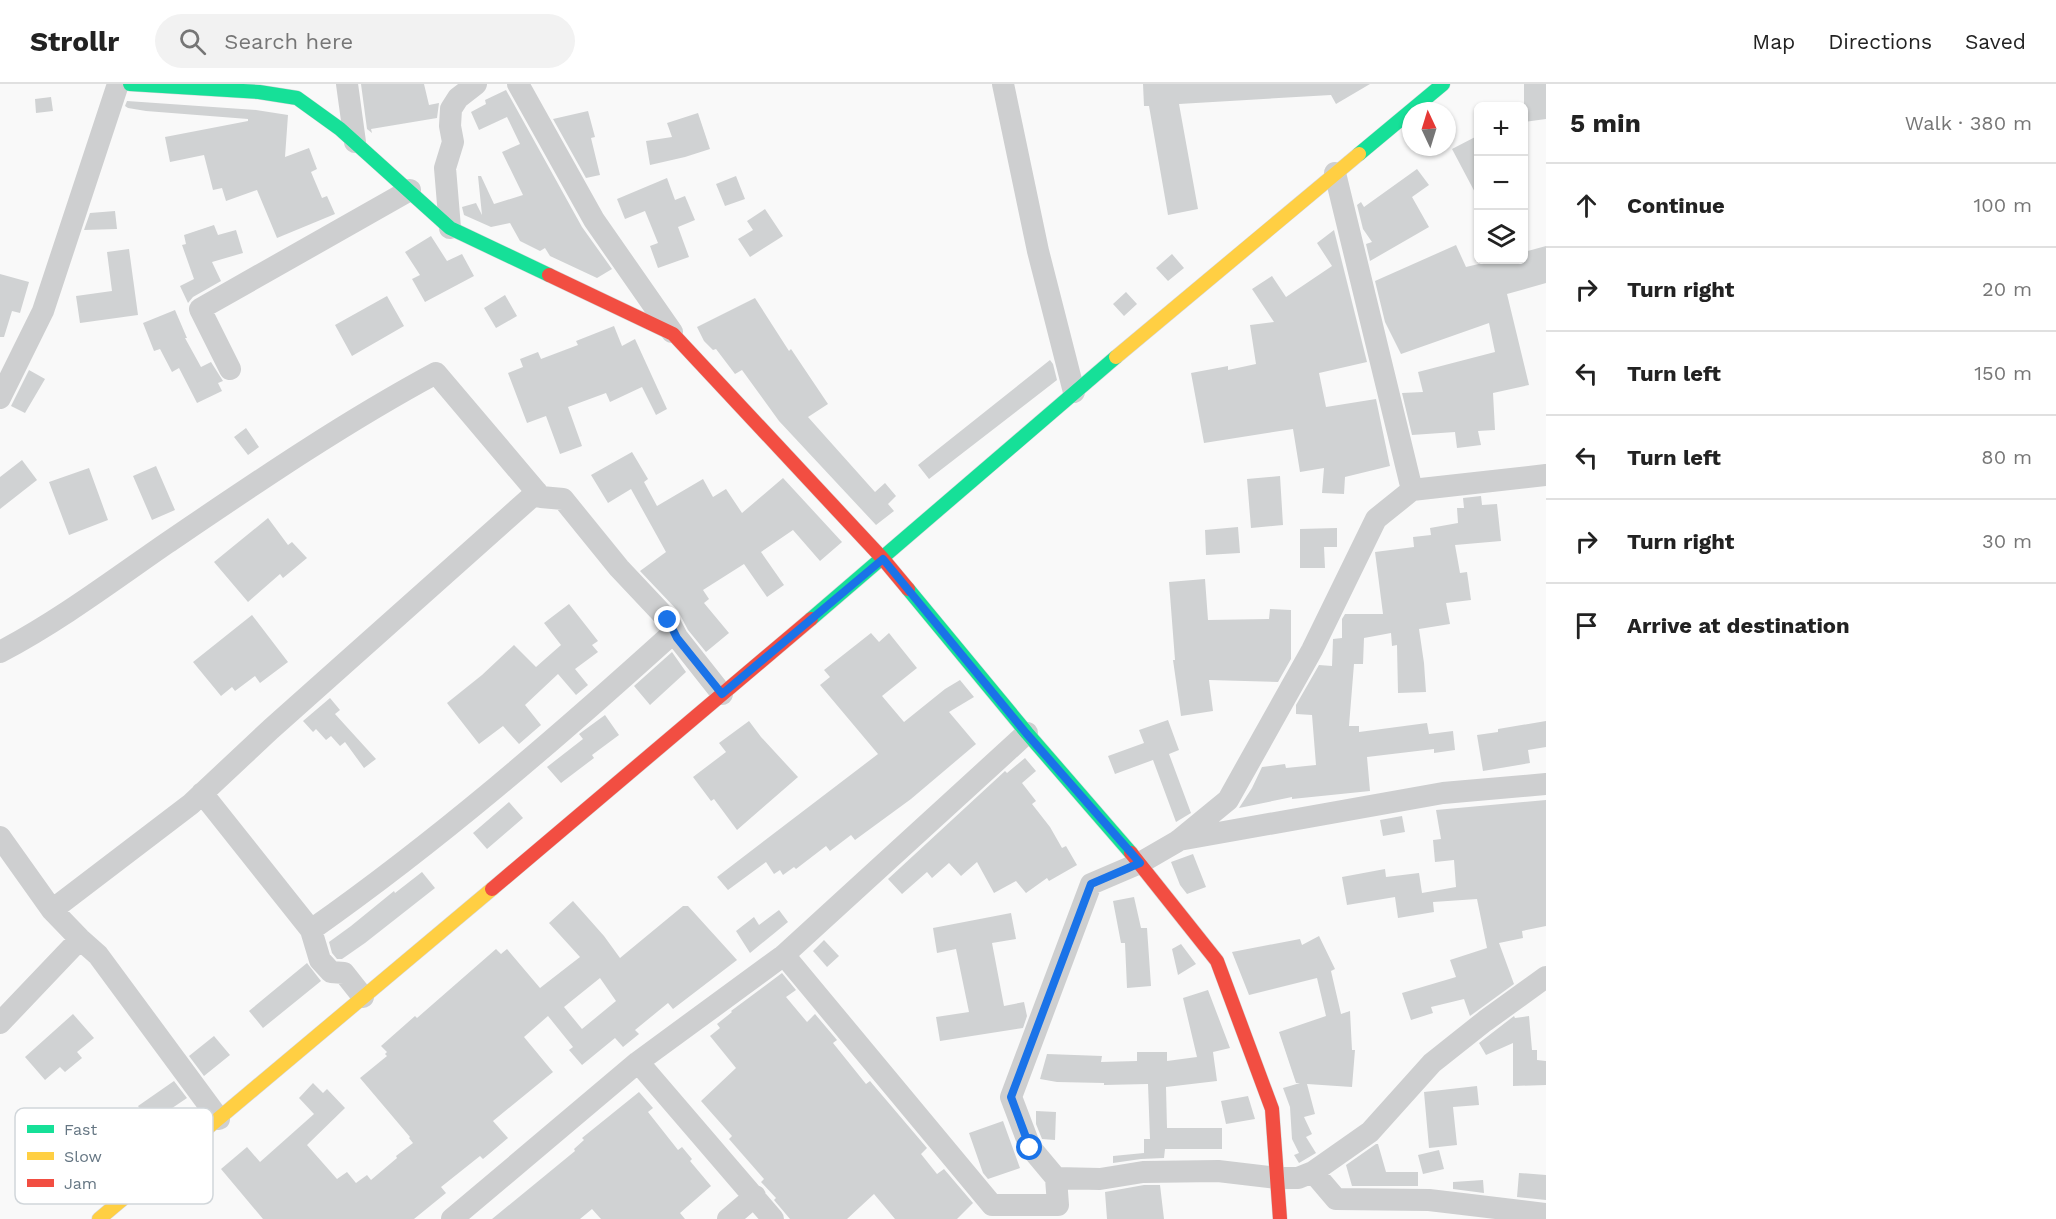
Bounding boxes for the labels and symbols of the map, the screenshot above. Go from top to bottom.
north arrow [1402,102,1456,156]
route end [654,606,680,632]
legend [15,1108,213,1204]
text: Fast [64,1120,97,1139]
route start [1016,1134,1042,1160]
text: Slow [64,1147,102,1166]
text: Jam [64,1174,97,1193]

